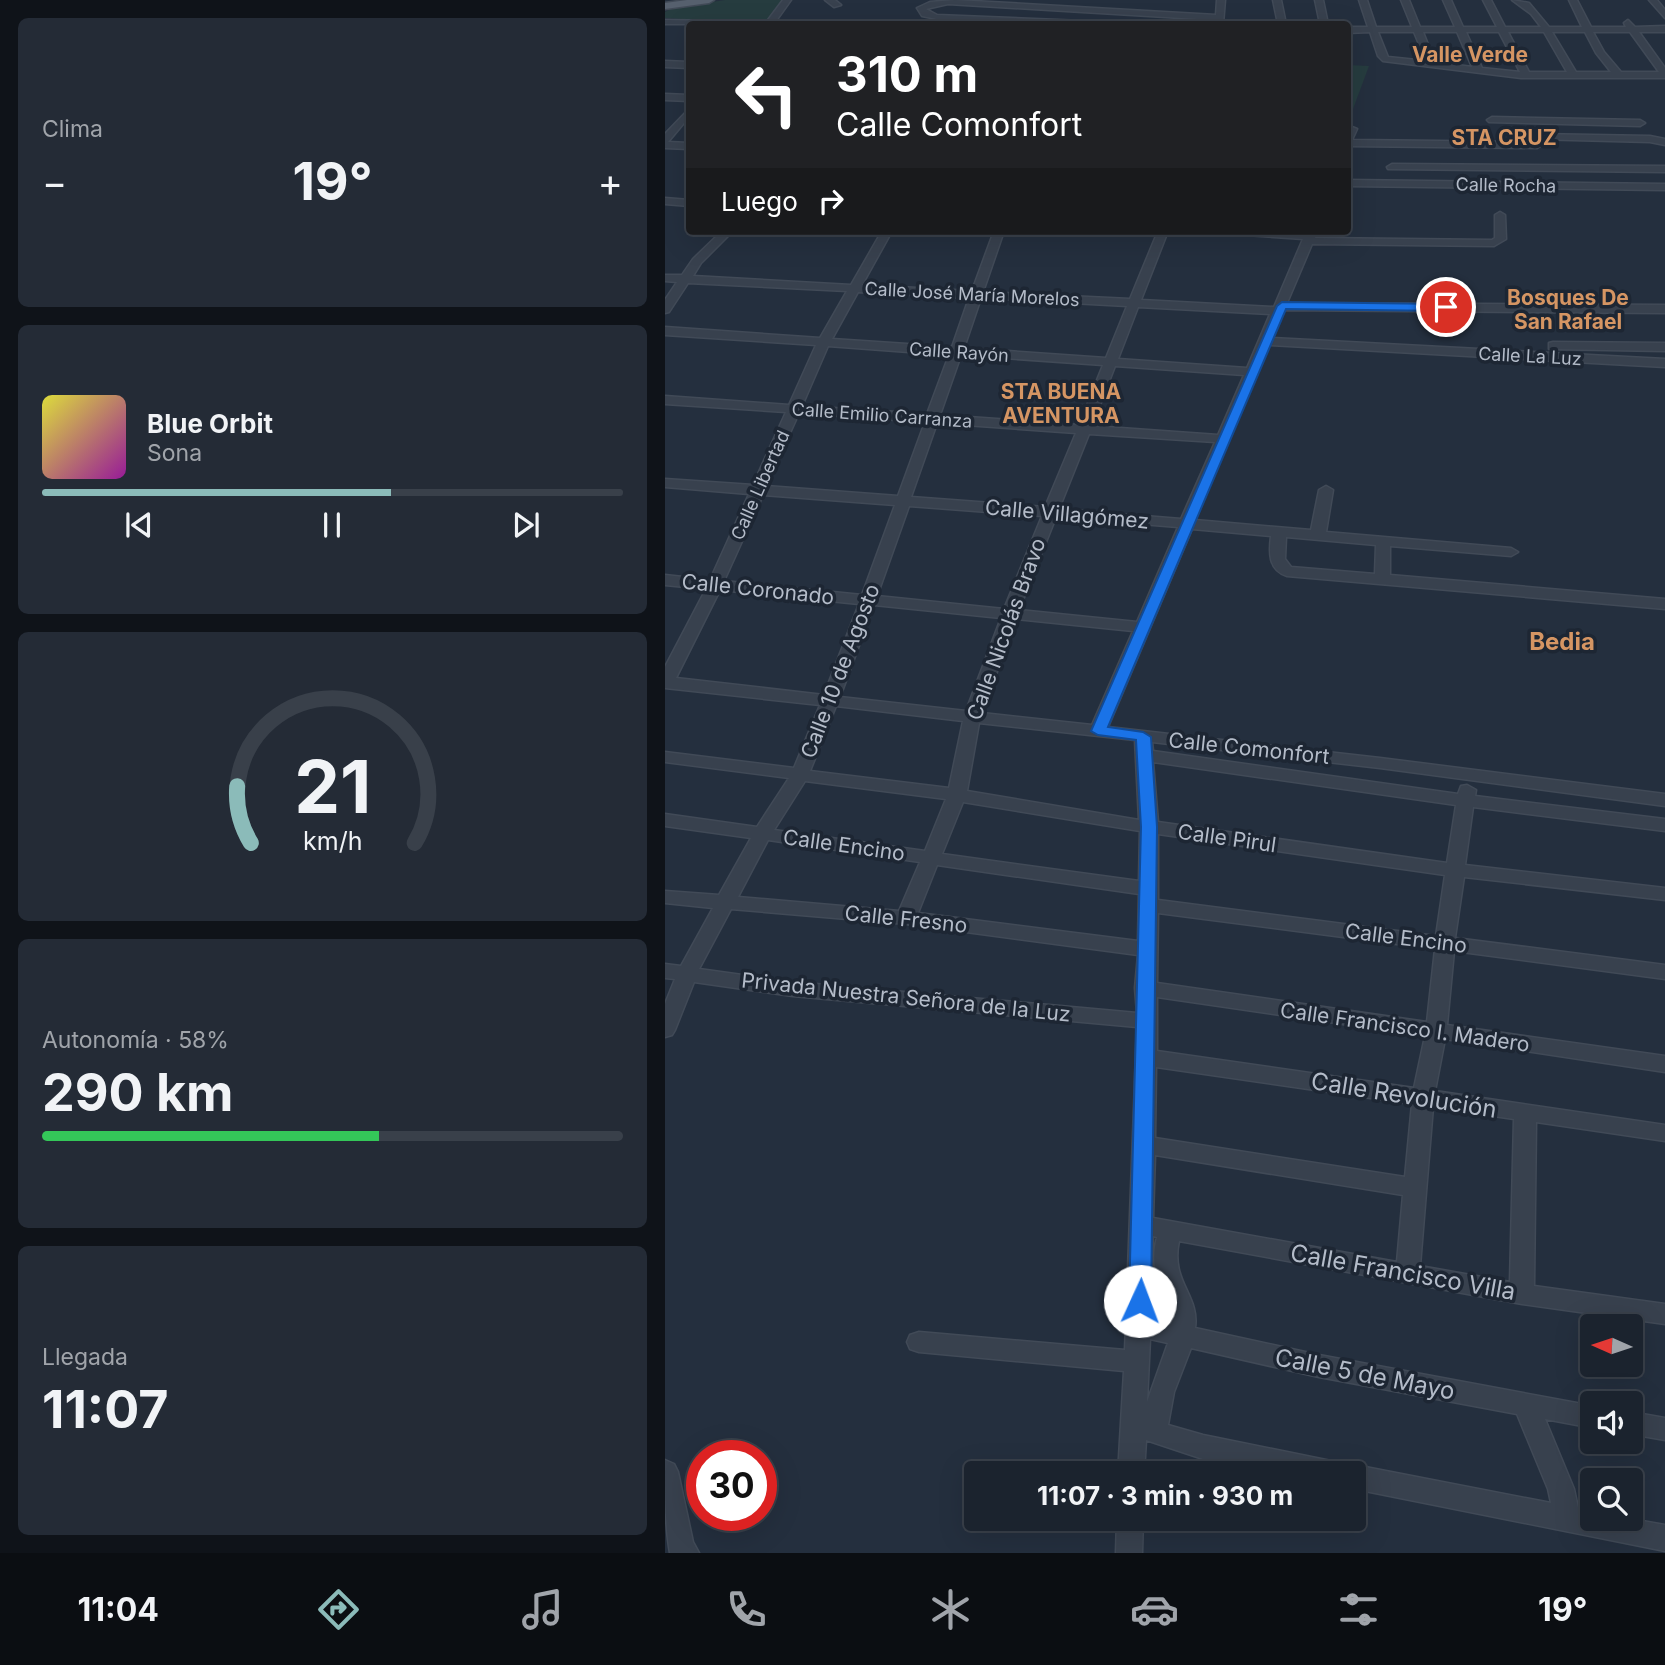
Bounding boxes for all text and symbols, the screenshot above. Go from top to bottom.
district label: Valle Verde [1412,42,1528,67]
text: 310 m [836,45,978,104]
icon: left [721,49,812,140]
text: Calle Comonfort [836,105,1082,144]
text: Clima [42,115,103,143]
district label: STA CRUZ [1451,125,1557,150]
text: 19° [292,150,373,213]
text: − [42,159,67,205]
text: + [598,159,623,205]
street label: Calle Rocha [1455,174,1557,196]
icon: right [812,182,850,220]
text: Luego [721,186,798,217]
pin [1416,277,1476,337]
street label: Calle José María Morelos [864,278,1080,310]
district label: Bosques De San Rafael [1507,285,1629,334]
icon: arrive [1427,288,1465,326]
street label: Calle Rayón [908,338,1010,366]
street label: Calle La Luz [1478,343,1582,369]
district label: STA BUENA AVENTURA [1001,379,1121,428]
street label: Calle Emilio Carranza [791,398,973,432]
text: Blue Orbit [147,408,273,439]
street label: Calle Libertad [726,427,794,543]
text: Sona [147,439,202,467]
street label: Calle Villagómez [984,494,1150,534]
icon: previous [120,506,158,544]
icon: pause [313,506,351,544]
icon: next [507,506,545,544]
street label: Calle Nicolás Bravo [961,535,1051,723]
street label: Calle Coronado [681,569,835,609]
street label: Calle 10 de Agosto [795,580,885,762]
district label: Bedia [1529,627,1595,656]
street label: Calle Comonfort [1167,727,1331,769]
text: 21 [294,742,371,831]
street label: Calle Pirul [1176,819,1278,857]
street label: Calle Encino [782,824,906,866]
text: km/h [303,825,362,855]
street label: Calle Fresno [843,900,969,938]
street label: Calle Encino [1344,918,1468,958]
street label: Privada Nuestra Señora de la Luz [740,967,1072,1027]
street label: Calle Francisco I. Madero [1279,997,1531,1057]
text: Autonomía · 58% [42,1026,229,1054]
text: 290 km [42,1061,234,1124]
street label: Calle Revolución [1309,1066,1499,1124]
street label: Calle Francisco Villa [1288,1238,1518,1306]
position arrow [1103,1264,1177,1338]
north arrow [1580,1314,1643,1377]
map controls [1580,1314,1643,1531]
street label: Calle 5 de Mayo [1273,1342,1457,1406]
text: Llegada [42,1343,128,1371]
text: 11:07 [42,1378,169,1441]
button: sound [1580,1391,1643,1454]
speed limit sign: 30 [686,1440,777,1531]
button: search [1580,1468,1643,1531]
text: 11:07 · 3 min · 930 m [1037,1480,1293,1511]
icon: directions [314,1585,363,1634]
icon: music [518,1585,567,1634]
icon: phone [722,1585,771,1634]
icon: climate [926,1585,975,1634]
icon: car [1130,1585,1179,1634]
icon: filters [1334,1585,1383,1634]
text: 11:04 [78,1590,159,1629]
text: 19° [1538,1590,1587,1629]

